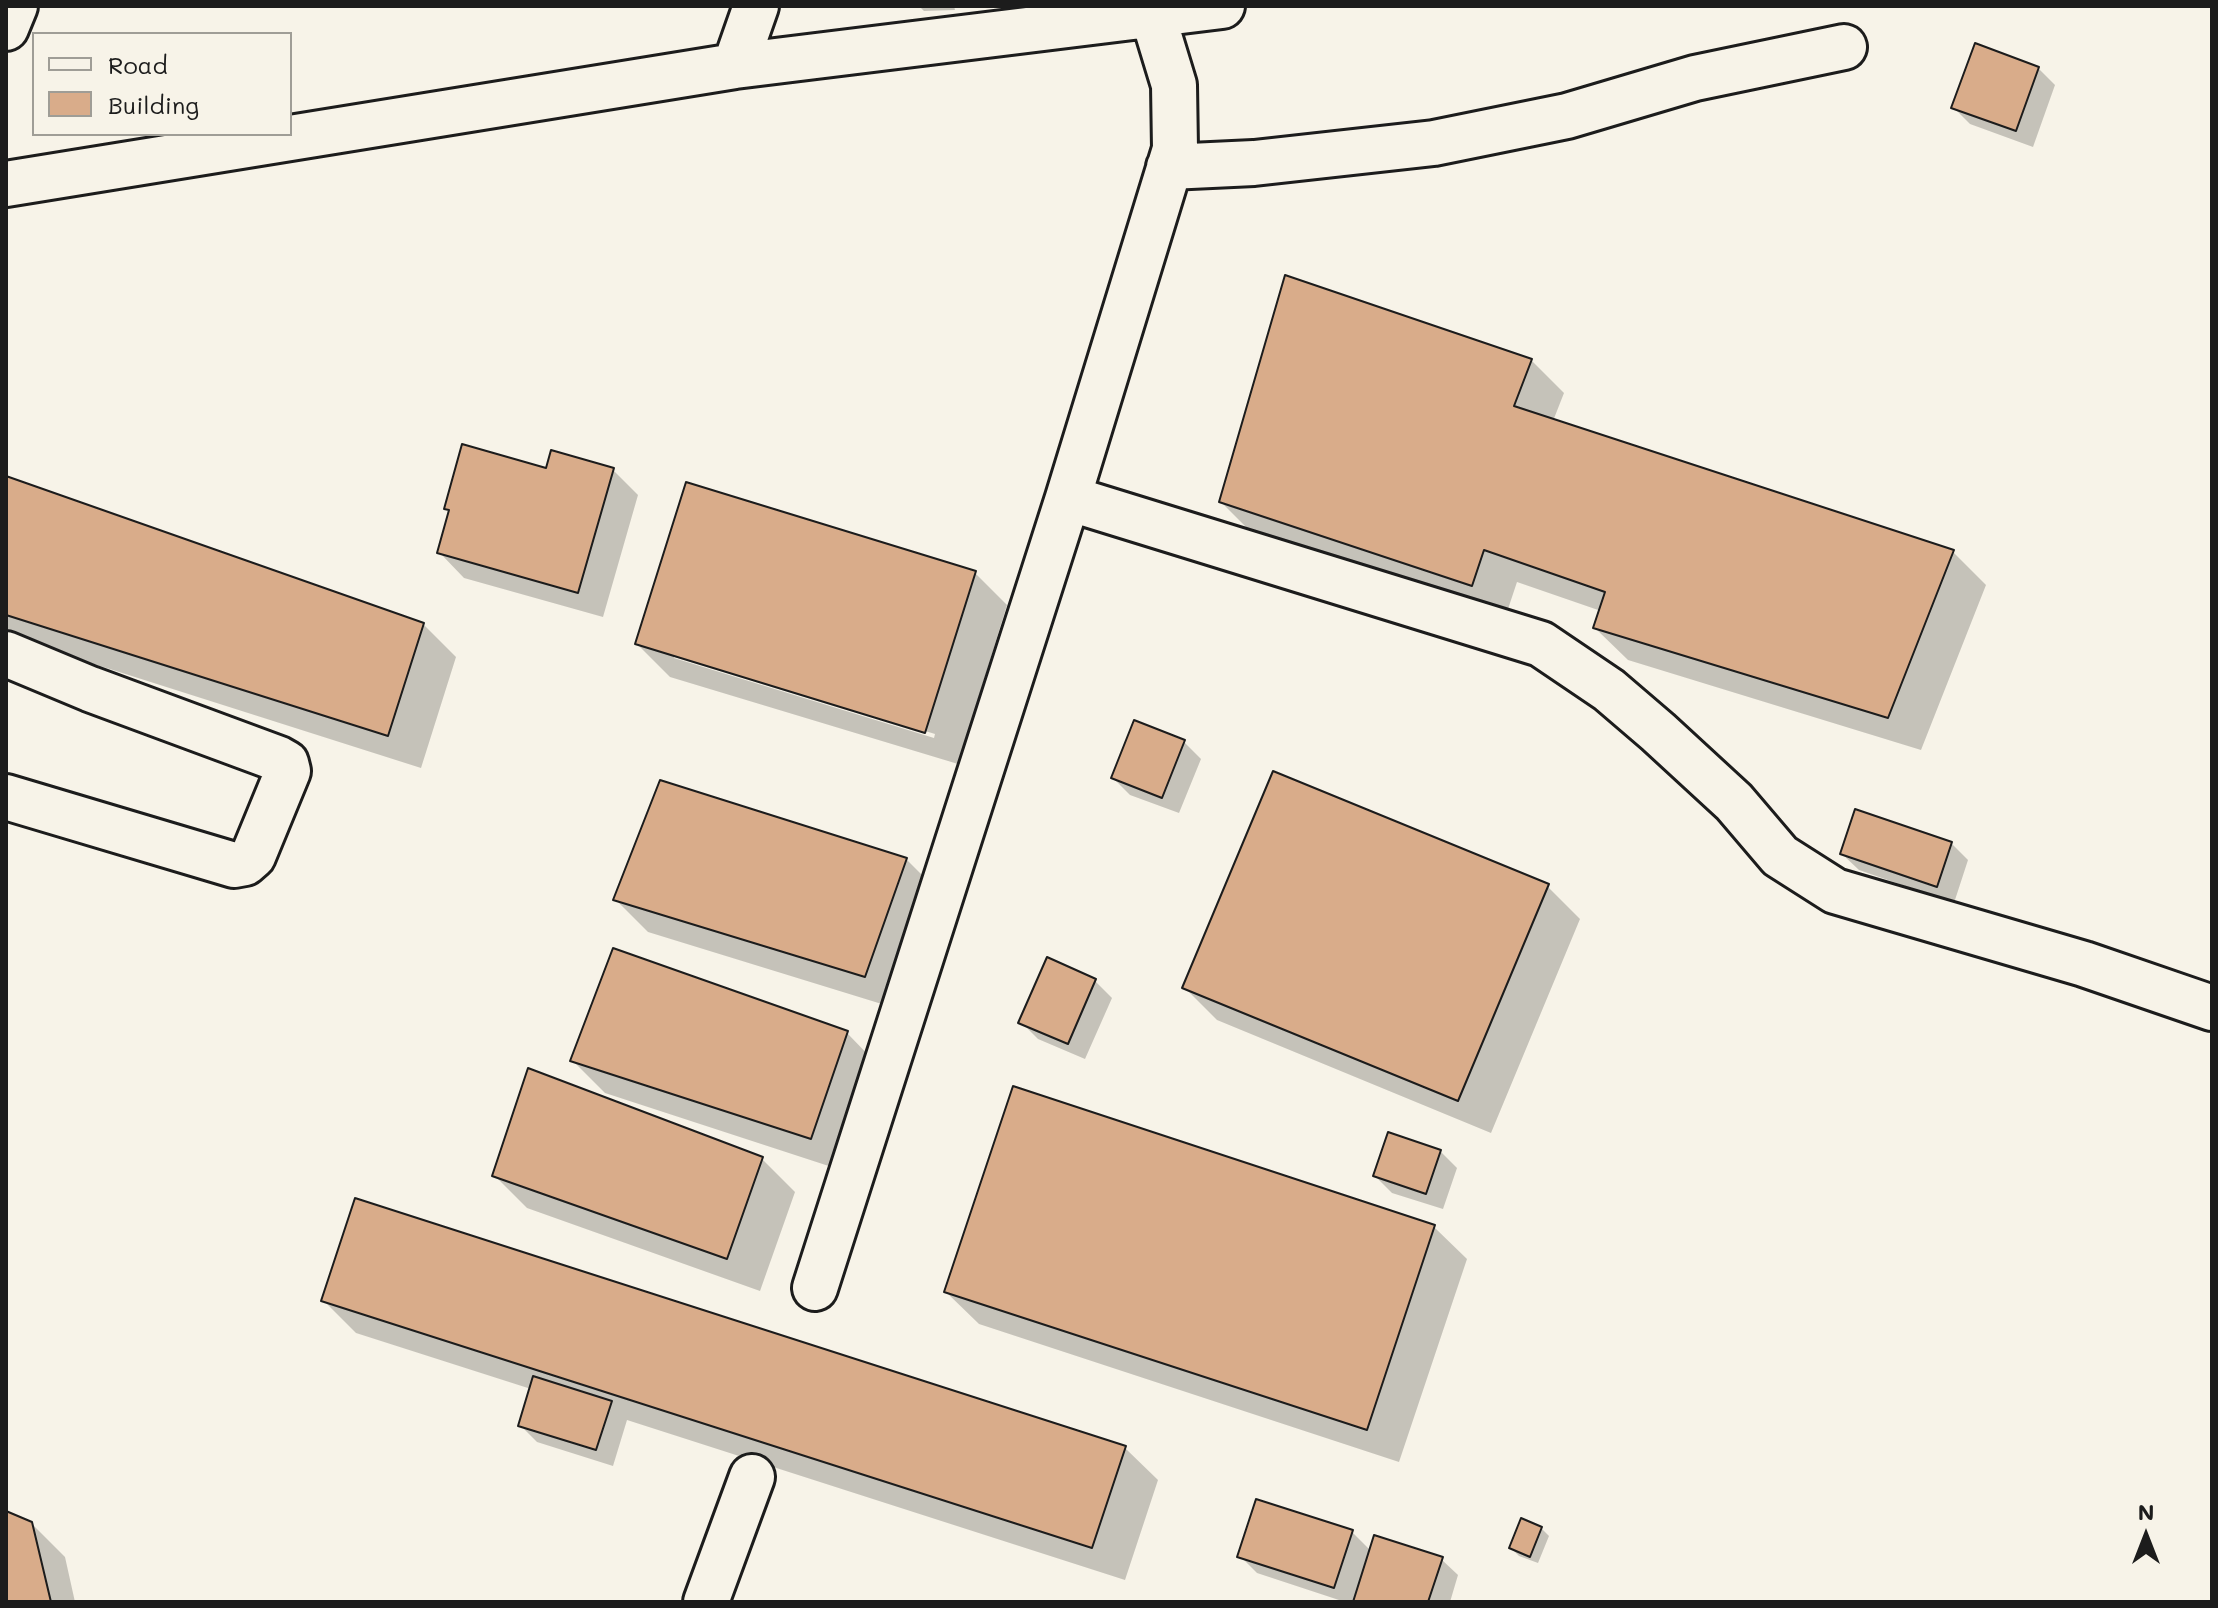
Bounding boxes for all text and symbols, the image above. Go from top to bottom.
legend [32,32,292,136]
text: Road [108,49,168,80]
text: Building [108,89,199,120]
north arrow [2106,1496,2186,1576]
text: N [2138,1497,2154,1526]

